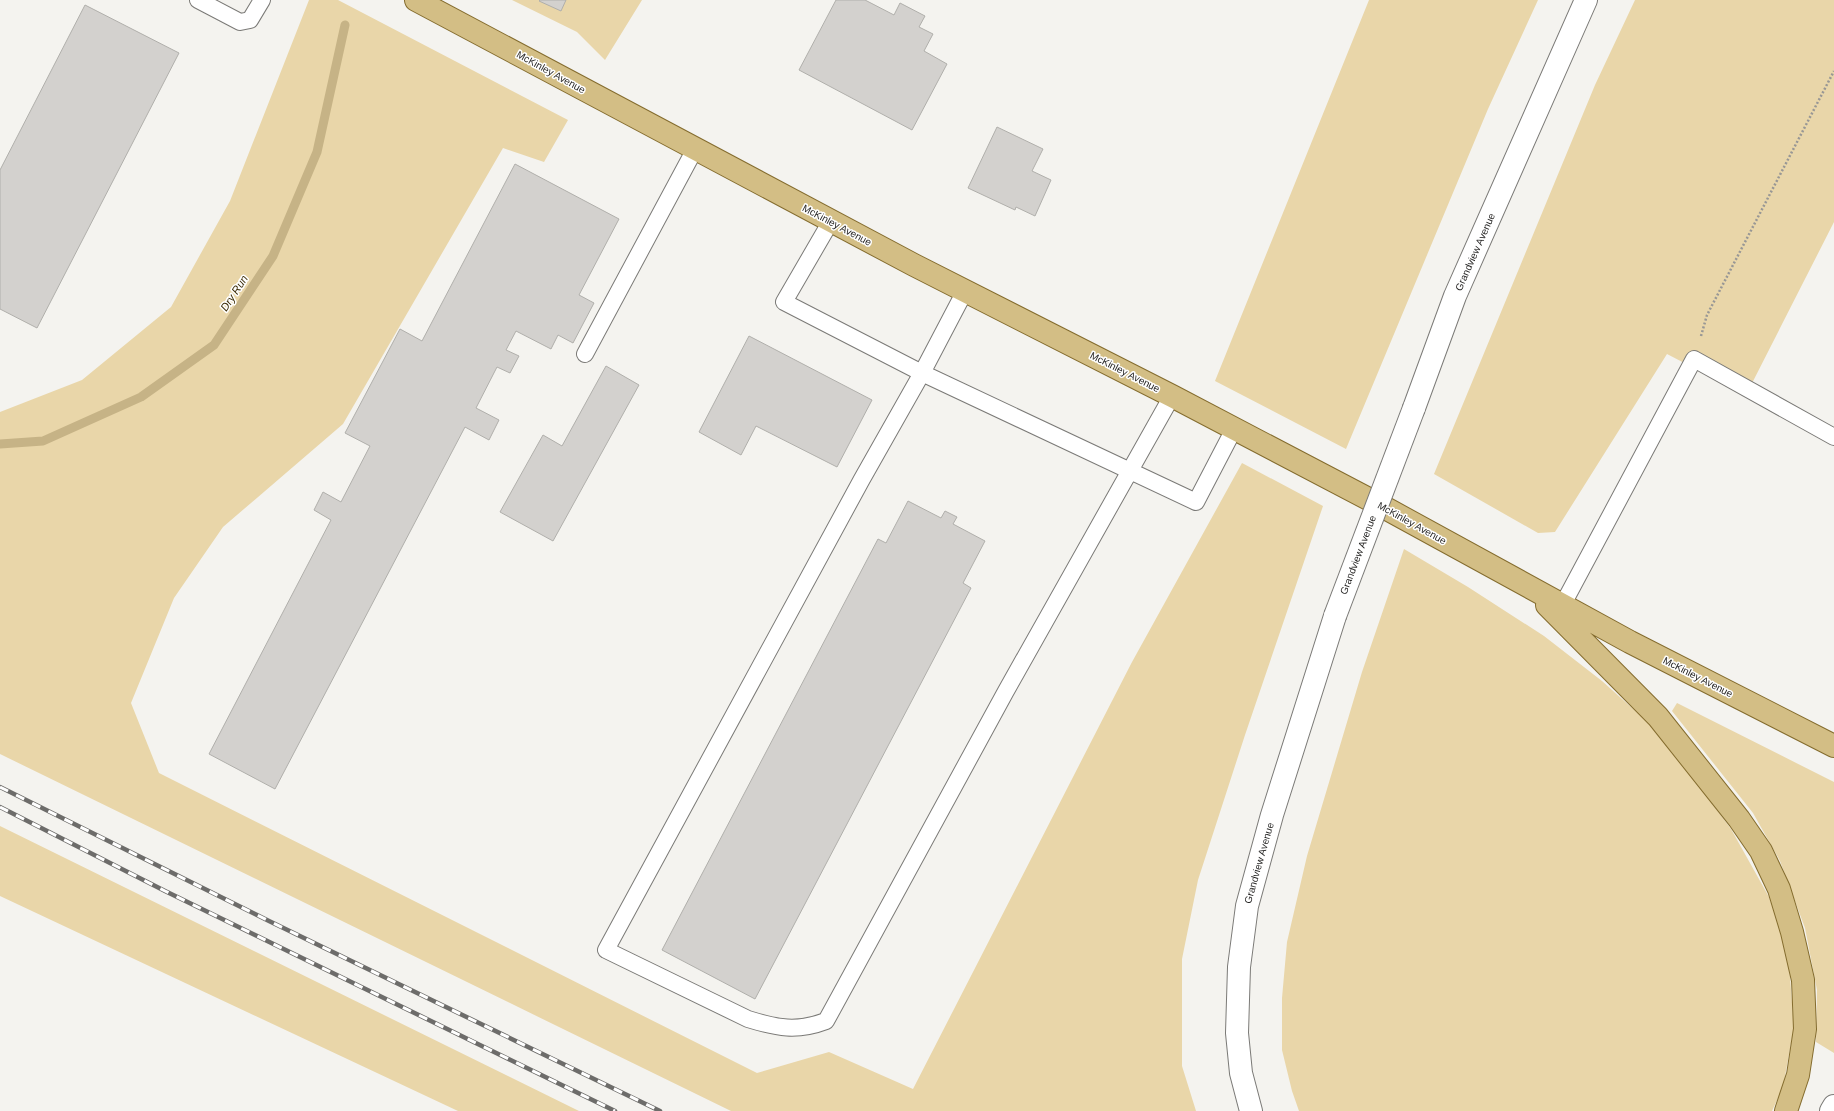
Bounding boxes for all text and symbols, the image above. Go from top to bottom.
street label: McKinley Avenue [515,49,588,96]
street label: McKinley Avenue [801,202,874,248]
street label: Grandview Avenue [1453,211,1497,292]
water label: Dry Run [218,273,250,313]
street label: McKinley Avenue [1088,350,1162,394]
street label: McKinley Avenue [1376,500,1449,547]
street label: Grandview Avenue [1338,514,1378,596]
street label: McKinley Avenue [1661,655,1735,699]
street label: Grandview Avenue [1242,821,1276,905]

